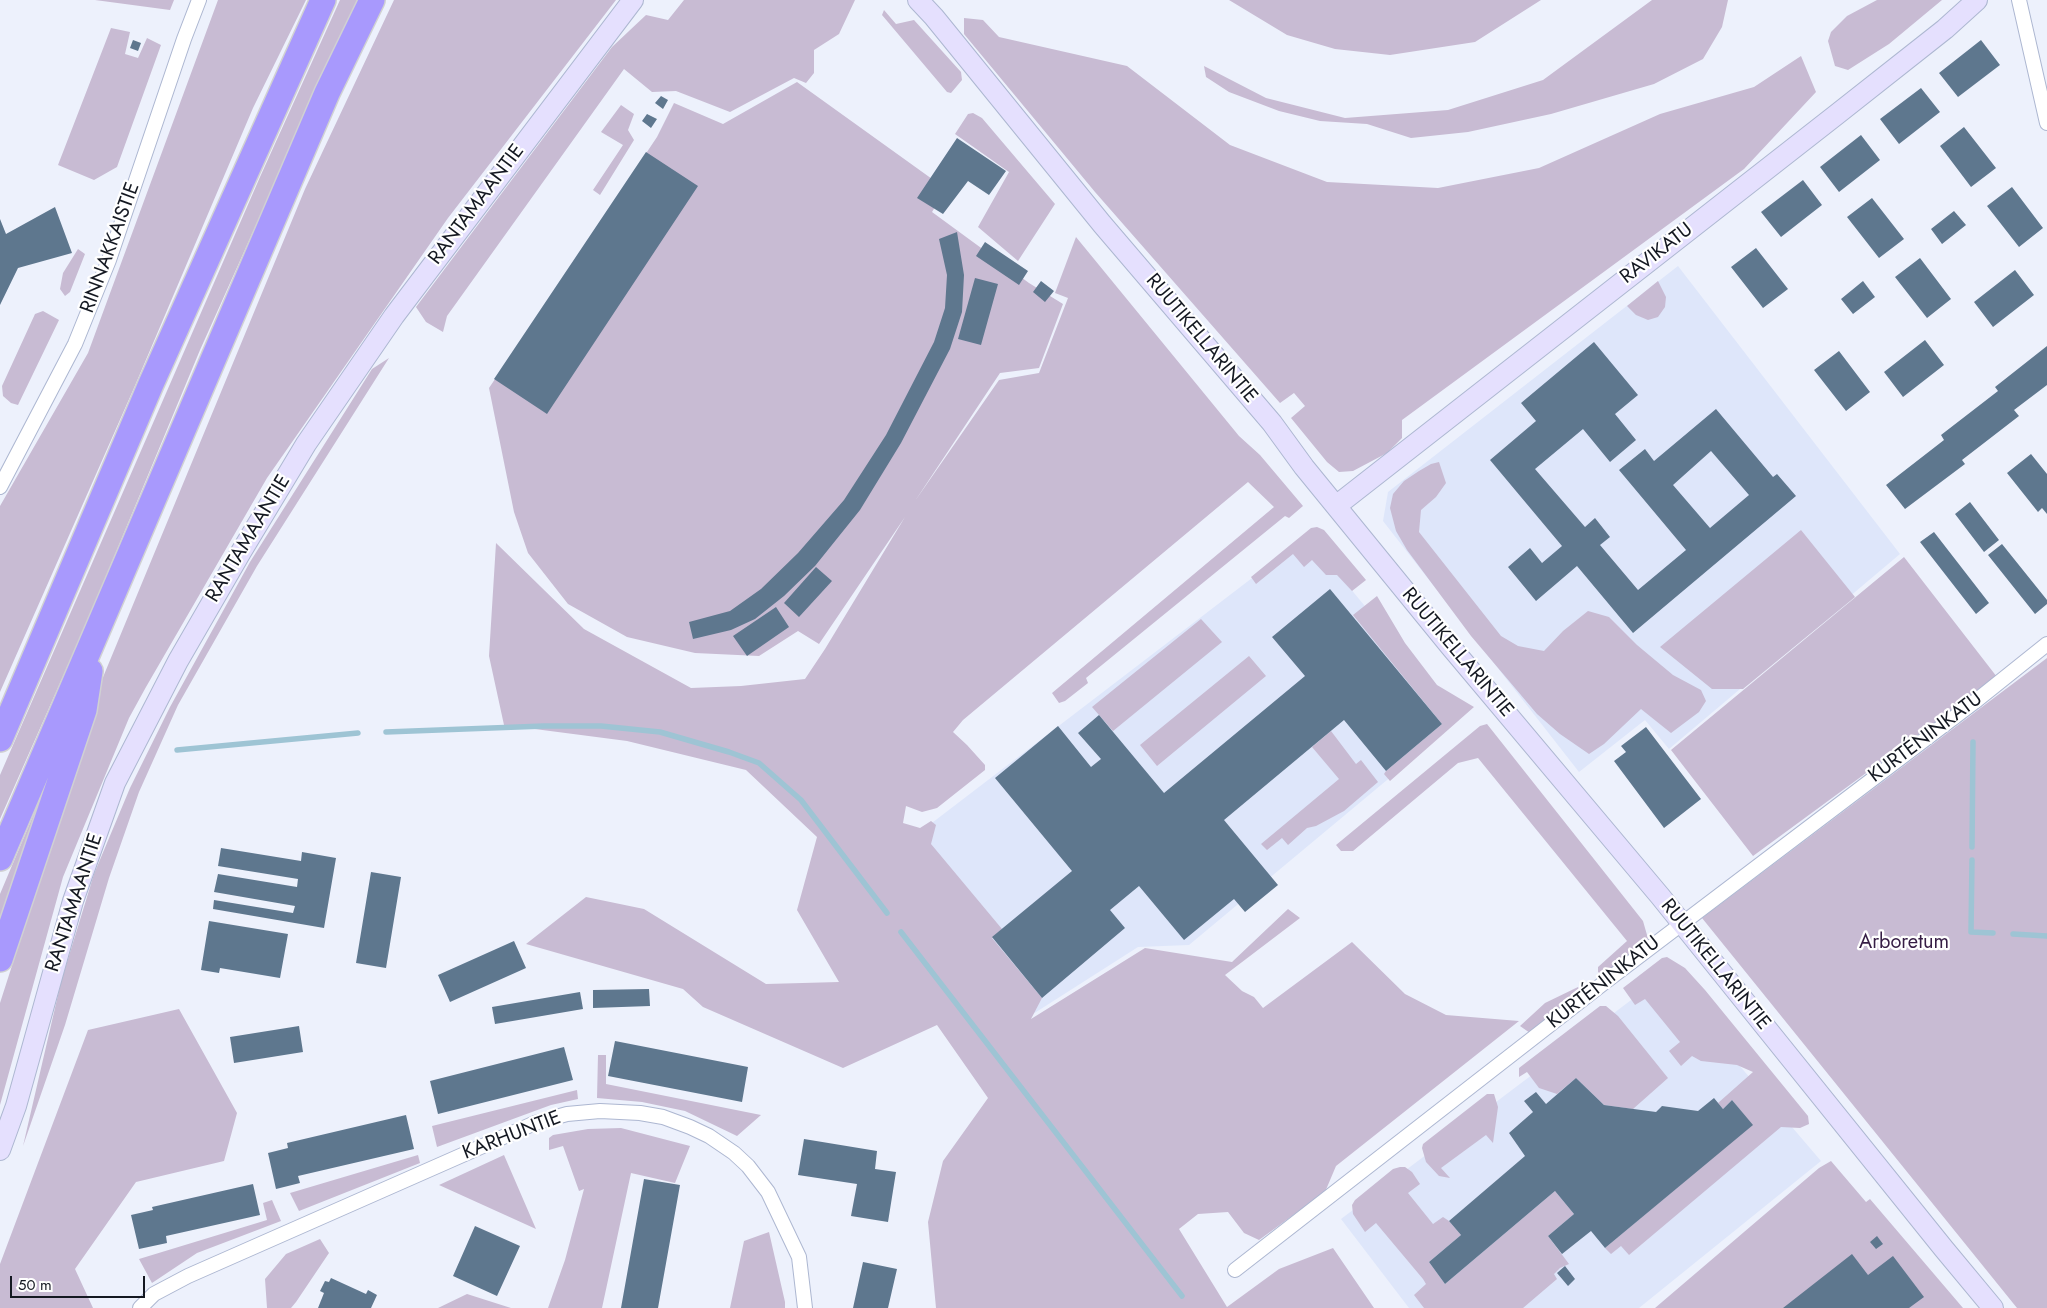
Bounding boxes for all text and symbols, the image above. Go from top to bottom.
street label: RANTAMAANTIE [424,140,530,270]
street label: RINNAKKAISTIE [76,179,146,317]
street label: RAVIKATU [1616,218,1698,290]
street label: RUUTIKELLARINTIE [1140,269,1262,409]
street label: RANTAMAANTIE [202,471,296,607]
street label: RUUTIKELLARINTIE [1396,583,1518,723]
street label: KURTÉNINKATU [1864,687,1988,789]
street label: RANTAMAANTIE [41,831,109,975]
street label: RUUTIKELLARINTIE [1655,895,1775,1035]
park label: Arboretum [1859,931,1949,955]
street label: KURTÉNINKATU [1543,932,1665,1034]
street label: KARHUNTIE [460,1106,564,1166]
scale bar [12,1266,148,1298]
text: 50 m [18,1274,52,1296]

